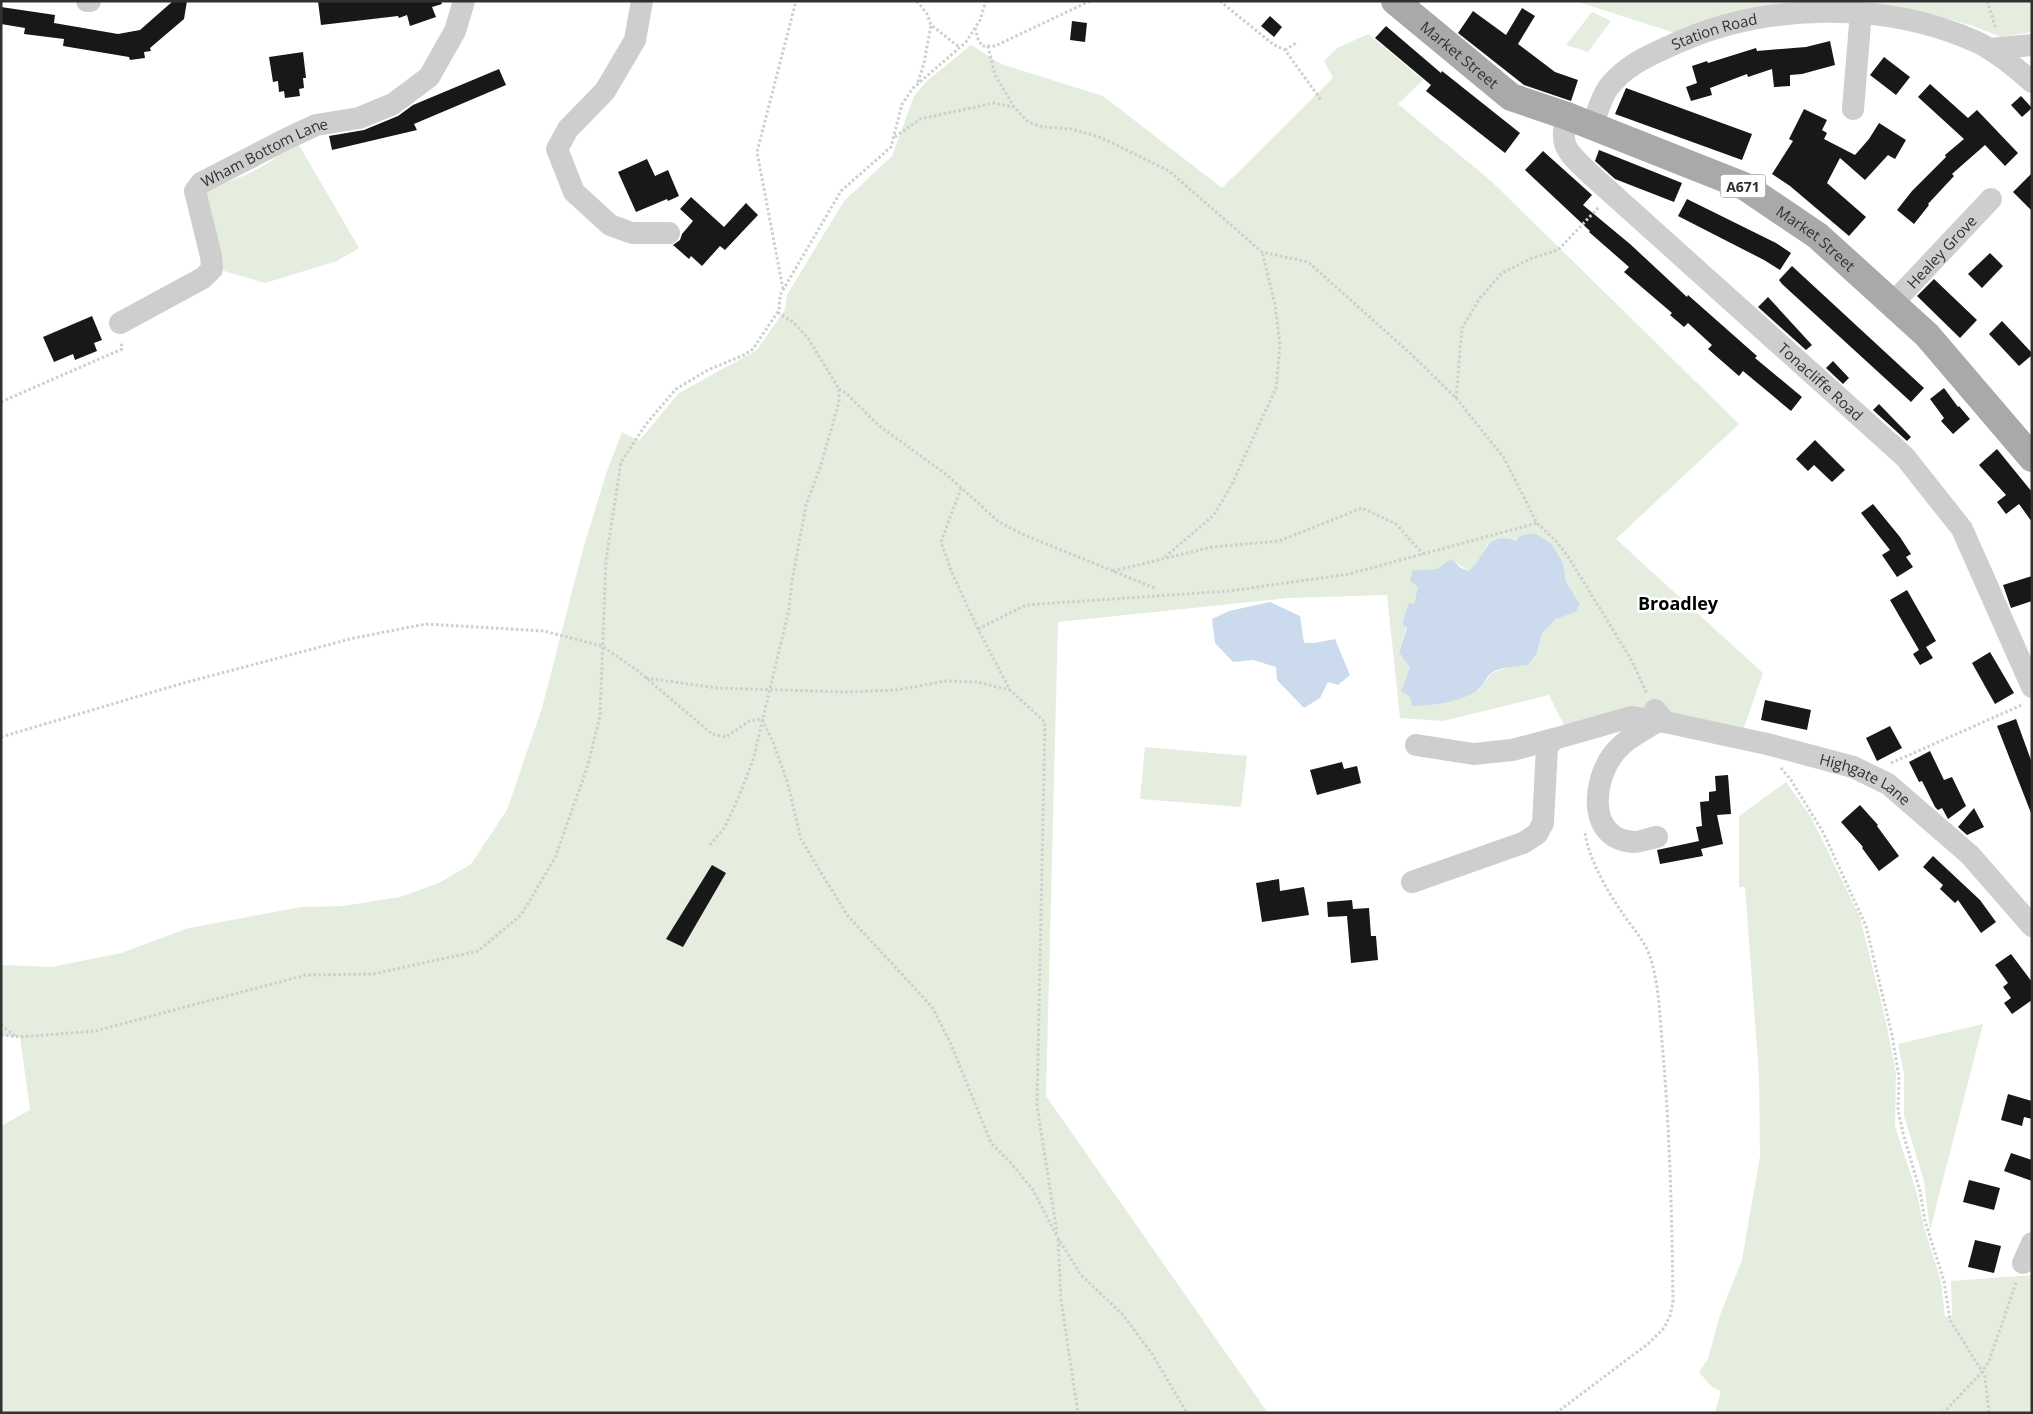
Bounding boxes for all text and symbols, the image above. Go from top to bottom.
street label: Station Road [1668,8,1759,54]
street label: Market Street [1417,16,1503,93]
street label: Wham Bottom Lane [197,113,329,191]
road number: A671 [1720,175,1766,198]
street label: Market Street [1773,201,1860,275]
street label: Healey Grove [1902,211,1981,292]
street label: Tonacliffe Road [1774,338,1868,425]
district label: Broadley [1638,591,1719,615]
street label: Highgate Lane [1817,749,1915,809]

